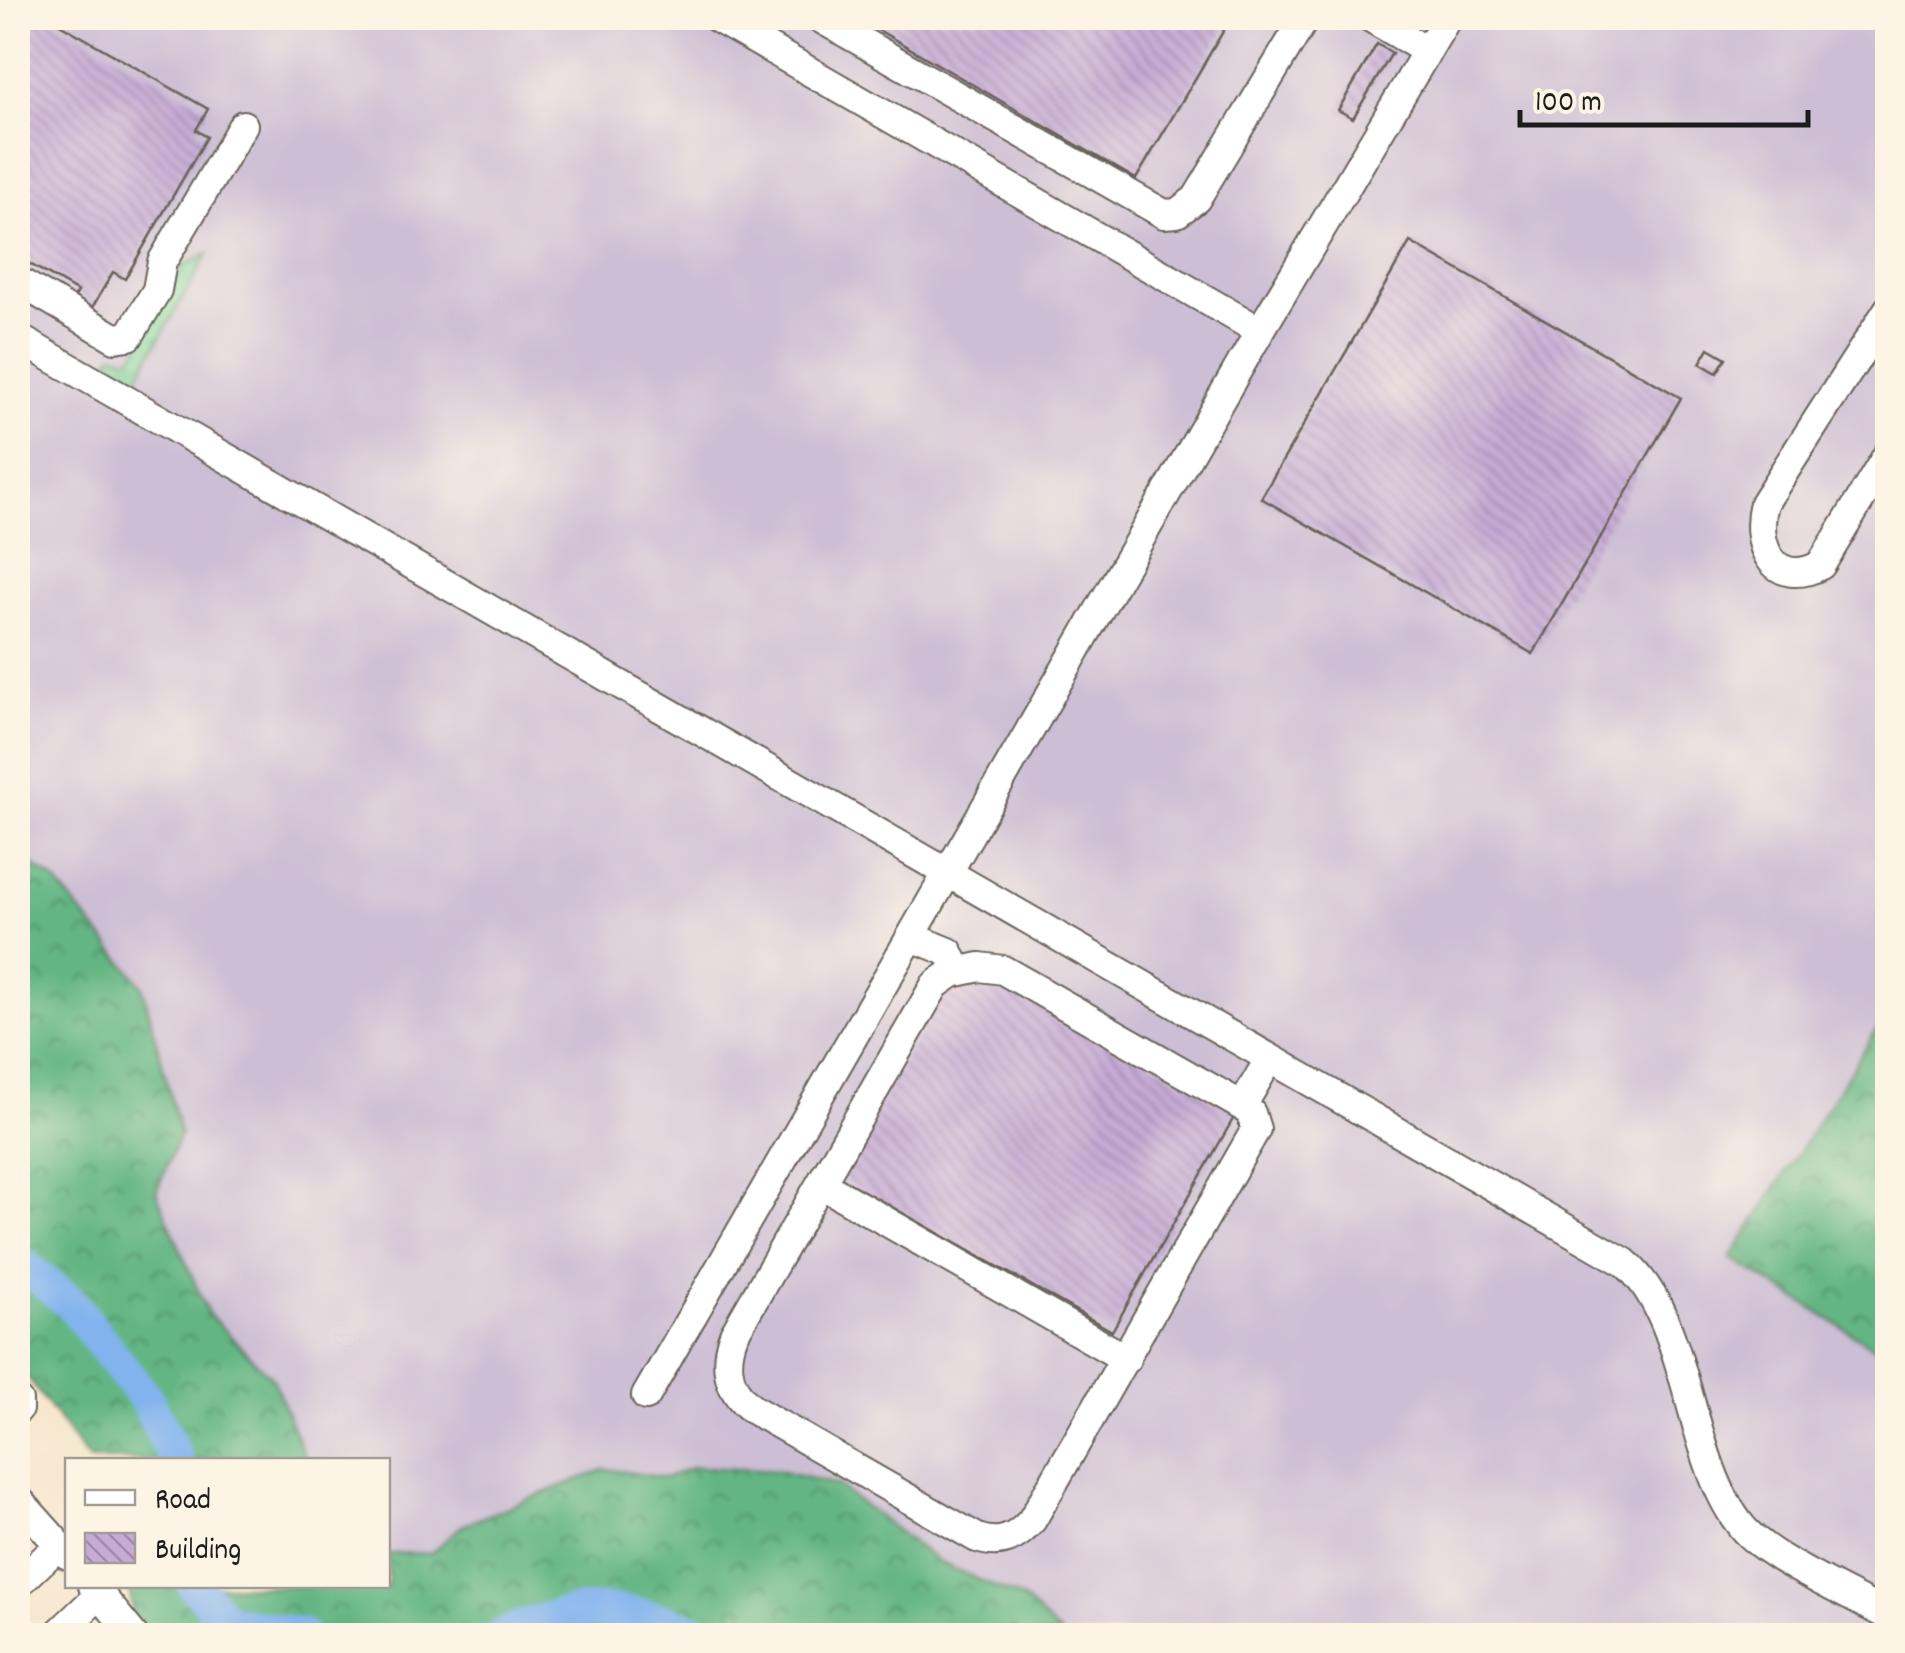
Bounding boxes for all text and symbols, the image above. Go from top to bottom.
scale bar [1520,65,1808,127]
text: 100 m [1535,83,1602,126]
legend [65,1458,390,1588]
text: Road [155,1481,211,1524]
text: Building [155,1531,241,1574]

